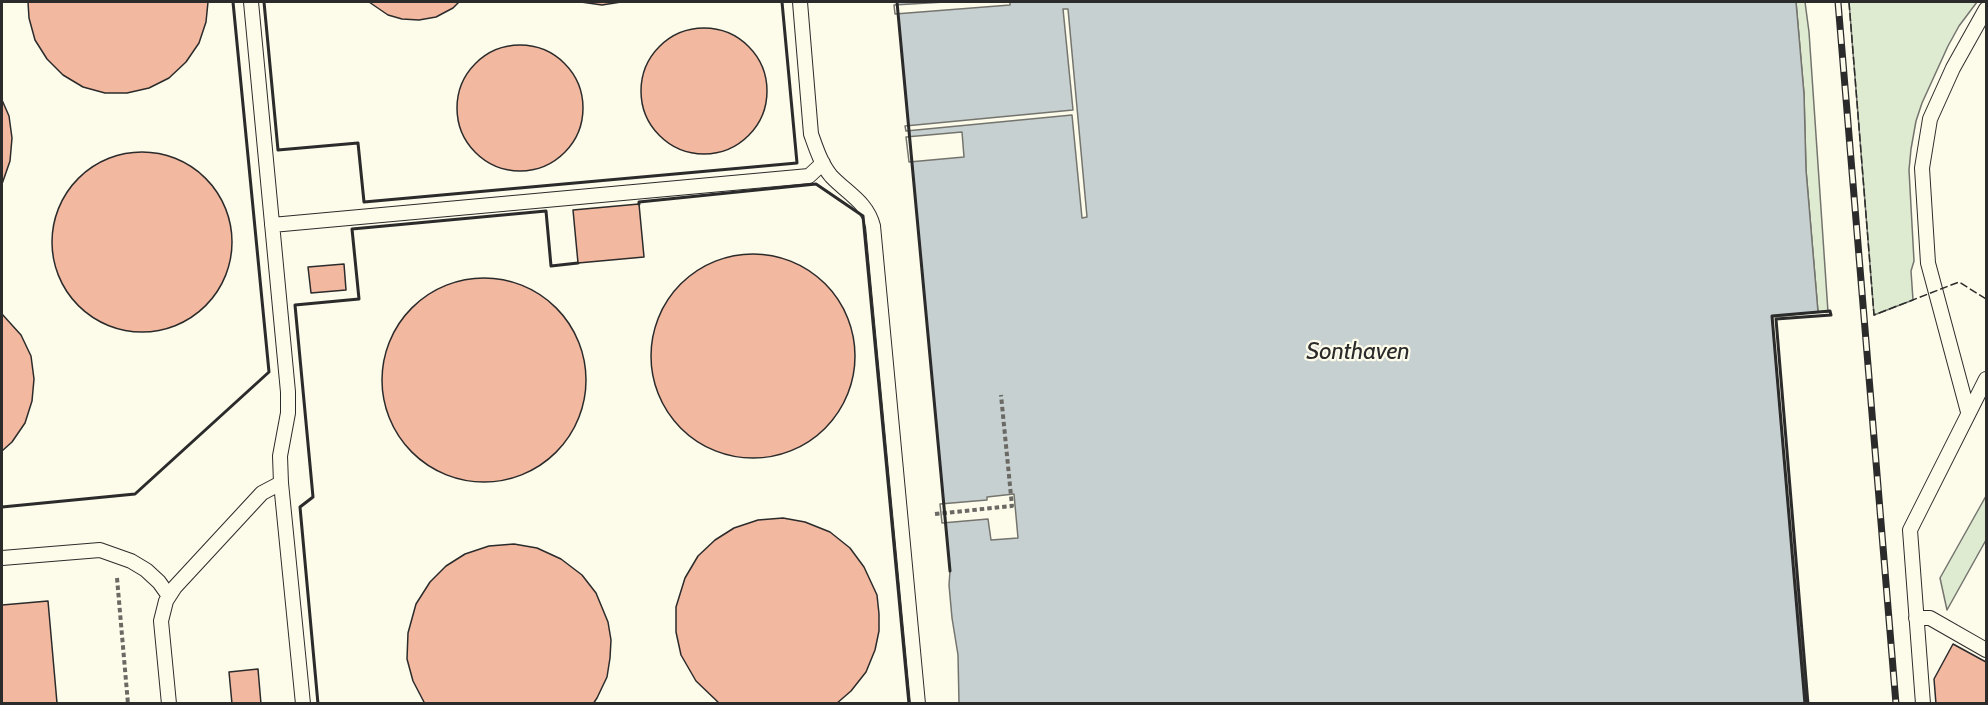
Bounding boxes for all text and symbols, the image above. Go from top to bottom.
water label: Sonthaven [1306,338,1410,366]

